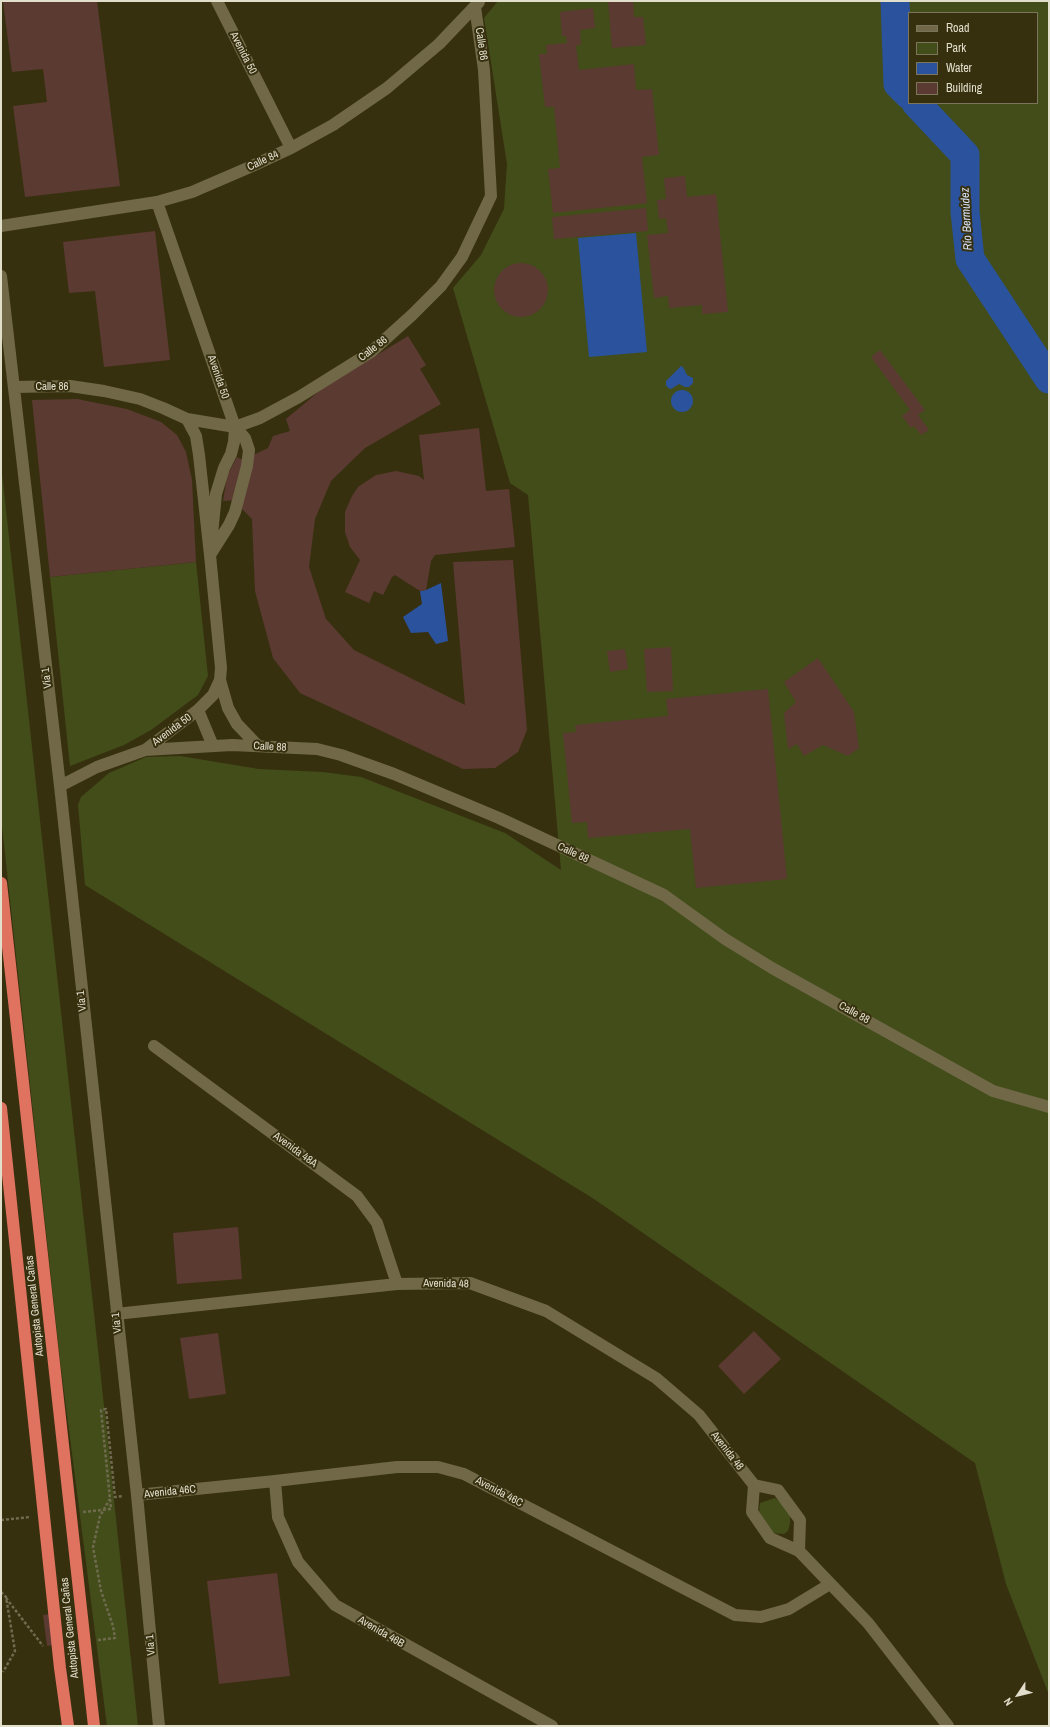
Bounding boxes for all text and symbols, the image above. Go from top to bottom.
legend [908,12,1038,104]
text: Road [946,20,970,36]
street label: Calle 86 [472,27,490,61]
street label: Avenida 50 [227,30,259,76]
text: Park [946,40,966,56]
text: Water [946,60,972,76]
text: Building [946,80,982,96]
street label: Calle 84 [245,148,281,174]
water label: Río Bermúdez [958,187,976,251]
street label: Calle 86 [356,334,390,364]
street label: Avenida 50 [204,353,232,401]
street label: Calle 86 [35,380,69,394]
street label: Vía 1 [39,667,55,689]
street label: Avenida 50 [150,711,194,749]
street label: Calle 88 [253,740,287,754]
street label: Calle 88 [555,840,591,866]
street label: Vía 1 [74,990,90,1012]
street label: Calle 88 [836,999,872,1027]
street label: Avenida 48A [270,1130,320,1170]
street label: Autopista General Cañas [23,1255,47,1357]
street label: Avenida 48 [423,1277,469,1291]
street label: Vía 1 [109,1312,125,1334]
street label: Avenida 48 [708,1429,746,1473]
street label: Avenida 46C [473,1474,525,1510]
street label: Avenida 46C [143,1483,197,1501]
street label: Autopista General Cañas [58,1577,82,1679]
street label: Avenida 46B [355,1613,407,1651]
street label: Vía 1 [144,1634,158,1656]
north arrow [998,1675,1038,1715]
text: N [1001,1695,1016,1709]

